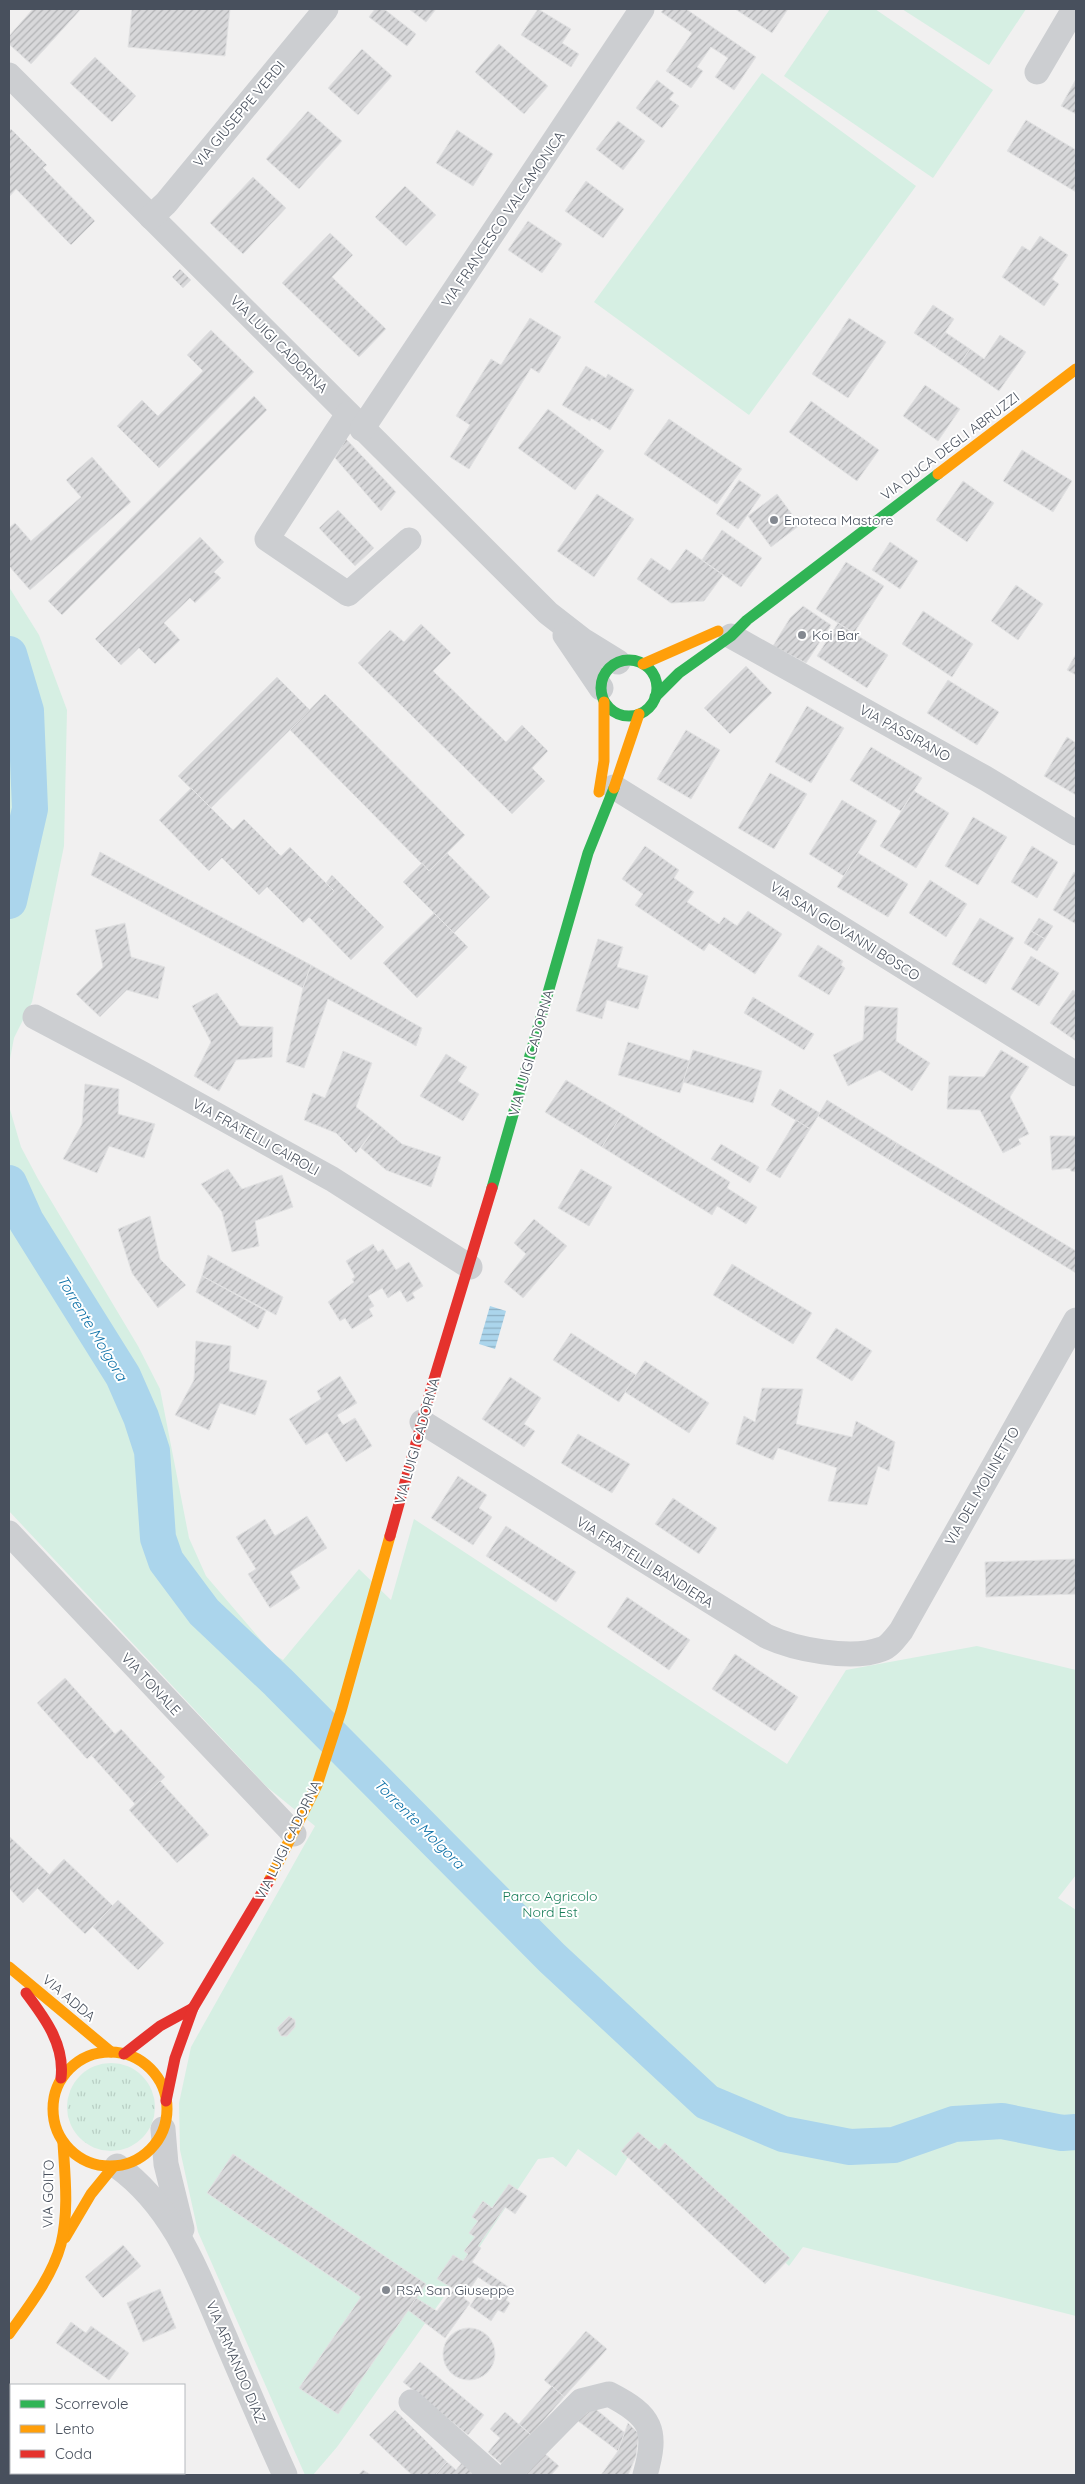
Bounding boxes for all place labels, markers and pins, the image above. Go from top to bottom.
place label: Enoteca Mastore [784,511,893,529]
marker: Enoteca Mastore [768,514,780,526]
place label: Koi Bar [812,626,860,644]
marker: Koi Bar [796,629,808,641]
place label: RSA San Giuseppe [396,2281,515,2299]
marker: RSA San Giuseppe [380,2284,392,2296]

